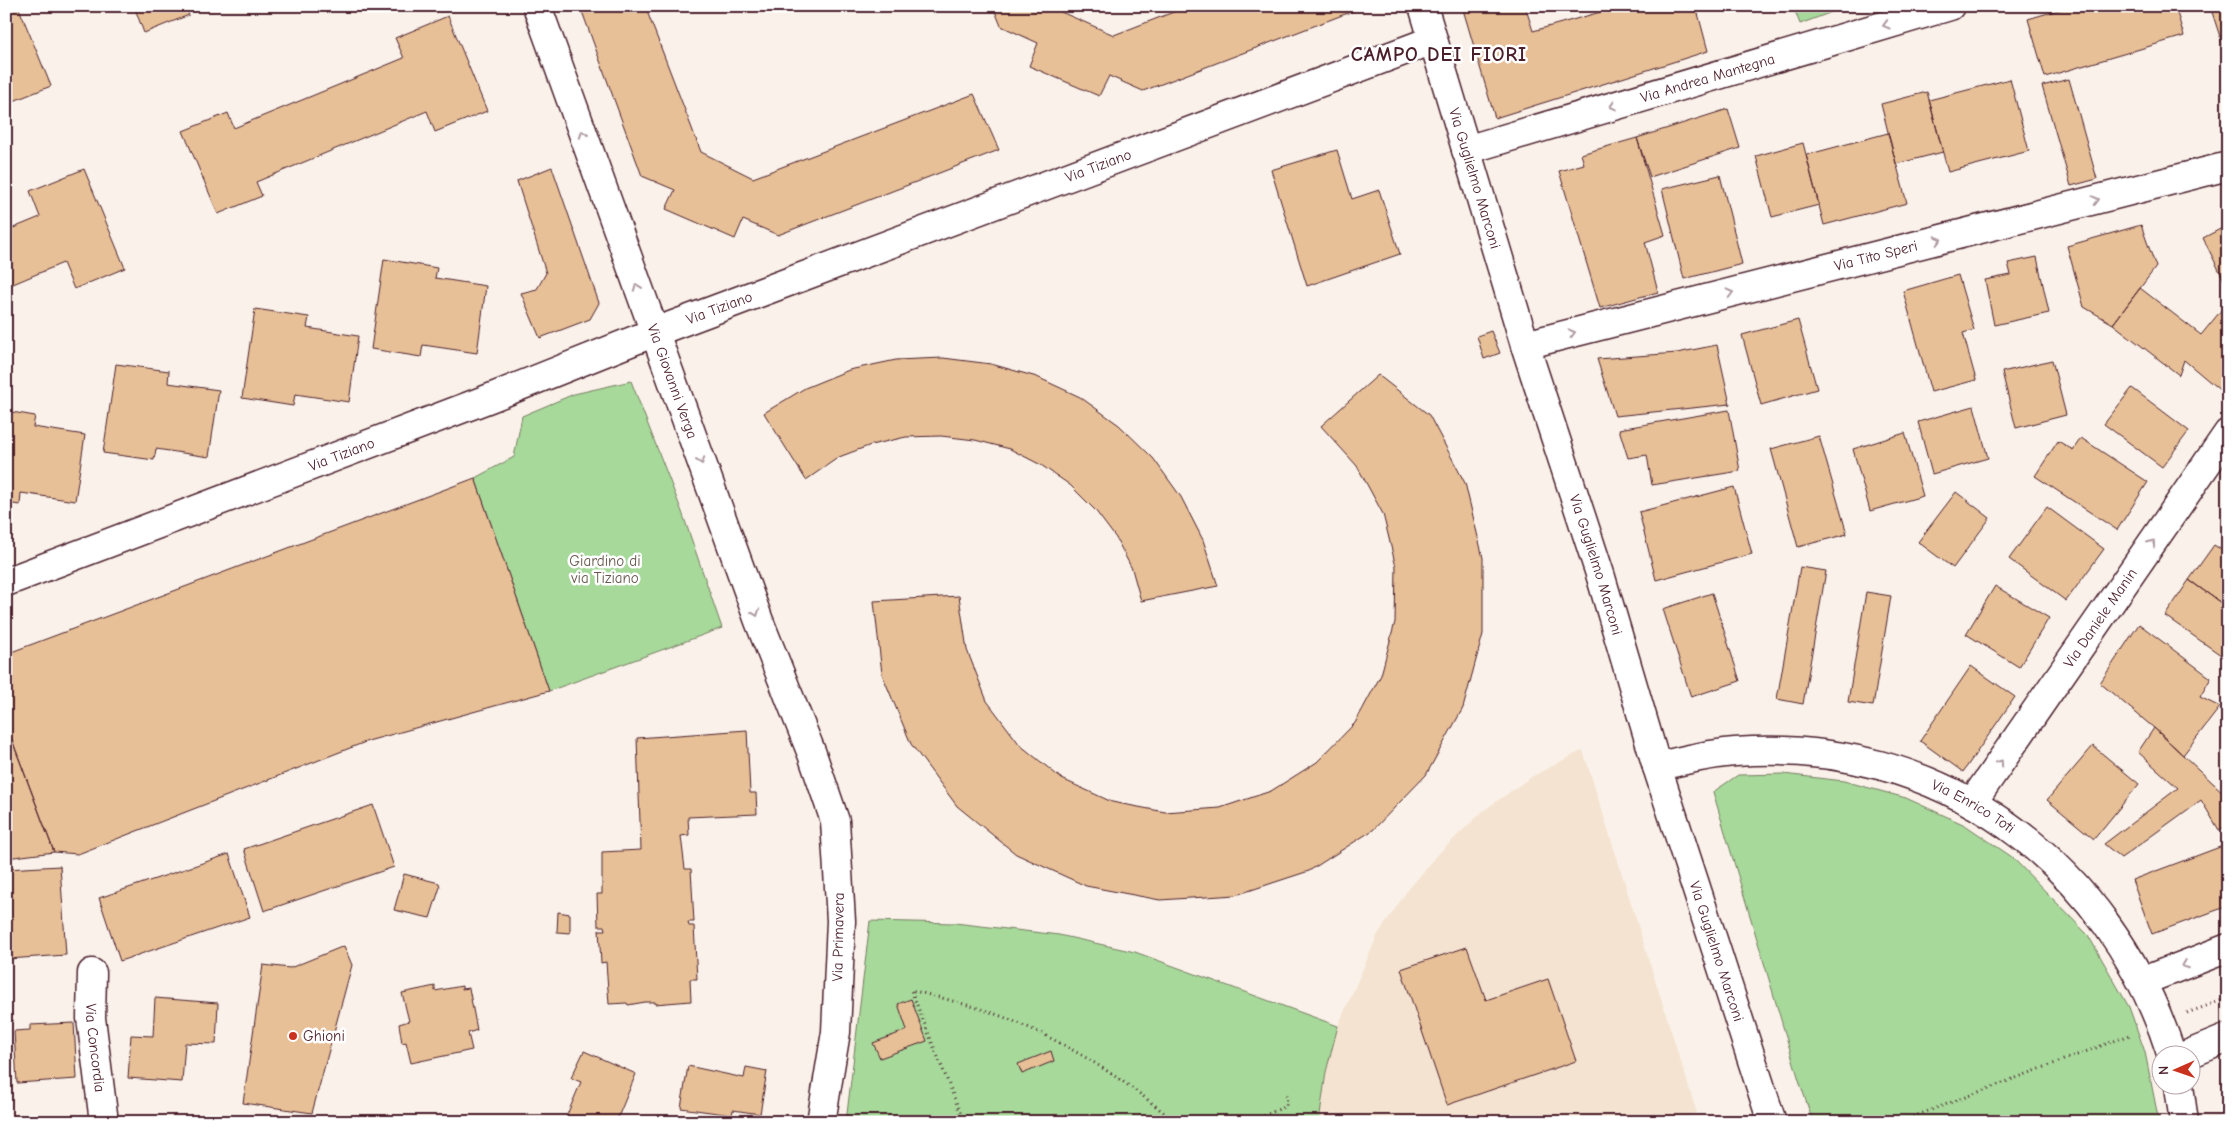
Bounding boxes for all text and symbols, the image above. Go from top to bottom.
one-way arrow [1882,19,1891,30]
district label: CAMPO DEI FIORI [1351,43,1527,66]
street label: Via Andrea Mantegna [1638,50,1777,107]
one-way arrow [1609,101,1618,111]
street label: Via Guglielmo Marconi [1445,106,1505,251]
one-way arrow [579,130,589,139]
street label: Via Tiziano [1063,145,1134,186]
one-way arrow [2091,195,2099,205]
one-way arrow [1934,235,1943,246]
street label: Via Tito Speri [1832,236,1919,275]
one-way arrow [633,283,643,292]
street label: Via Tiziano [683,287,755,329]
one-way arrow [1725,288,1734,299]
street label: Via Giovanni Verga [644,321,701,441]
one-way arrow [1568,328,1577,339]
street label: Via Tiziano [306,434,377,475]
one-way arrow [695,456,705,464]
street label: Via Guglielmo Marconi [1566,492,1627,637]
one-way arrow [2146,539,2155,549]
park label: Giardino di via Tiziano [569,552,641,587]
street label: Via Daniele Manin [2059,565,2141,671]
one-way arrow [750,609,760,617]
one-way arrow [1994,760,2003,769]
street label: Via Enrico Toti [1929,775,2018,837]
street label: Via Guglielmo Marconi [1686,879,1748,1024]
street label: Via Primavera [828,892,848,982]
one-way arrow [2181,958,2190,969]
street label: Via Concordia [82,1003,109,1093]
place label: Ghioni [303,1027,345,1045]
marker: Ghioni [287,1030,299,1042]
north arrow [2152,1046,2202,1096]
text: N [2155,1066,2172,1075]

